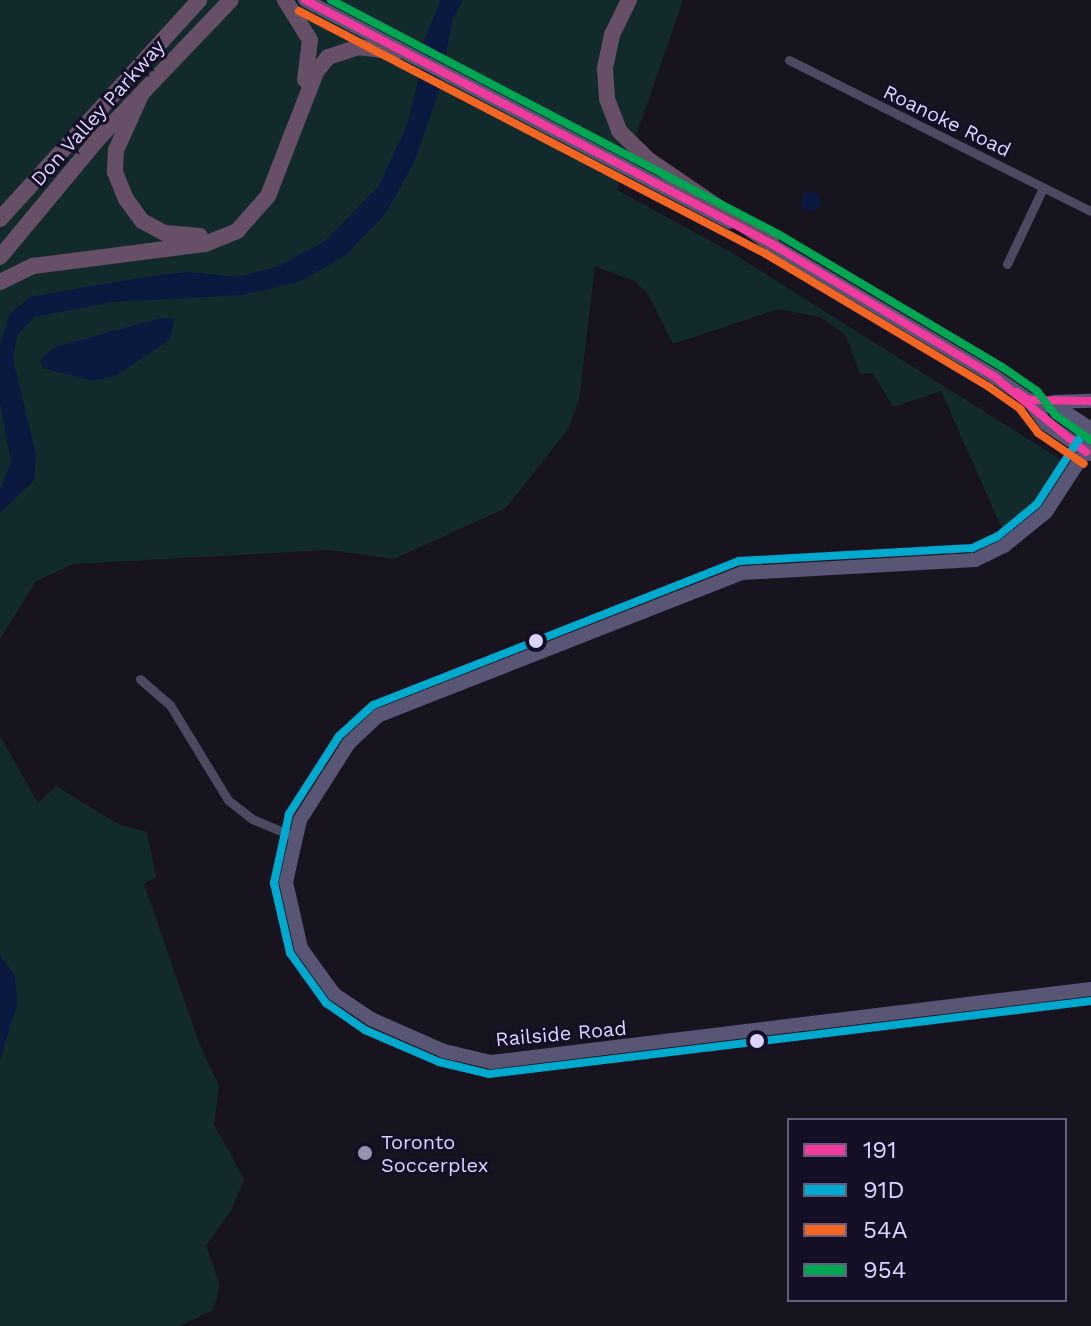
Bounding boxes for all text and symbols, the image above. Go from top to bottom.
street label: Don Valley Parkway [26,34,170,192]
street label: Roanoke Road [879,80,1015,162]
unlabelled marker [528,633,544,649]
street label: Railside Road [494,1016,628,1052]
unlabelled marker [749,1033,765,1049]
legend [787,1118,1067,1302]
place label: Toronto Soccerplex [381,1130,488,1177]
text: 191 [863,1136,897,1164]
marker: Toronto Soccerplex [356,1144,374,1162]
text: 91D [863,1176,904,1204]
text: 54A [863,1216,907,1244]
text: 954 [863,1256,906,1284]

